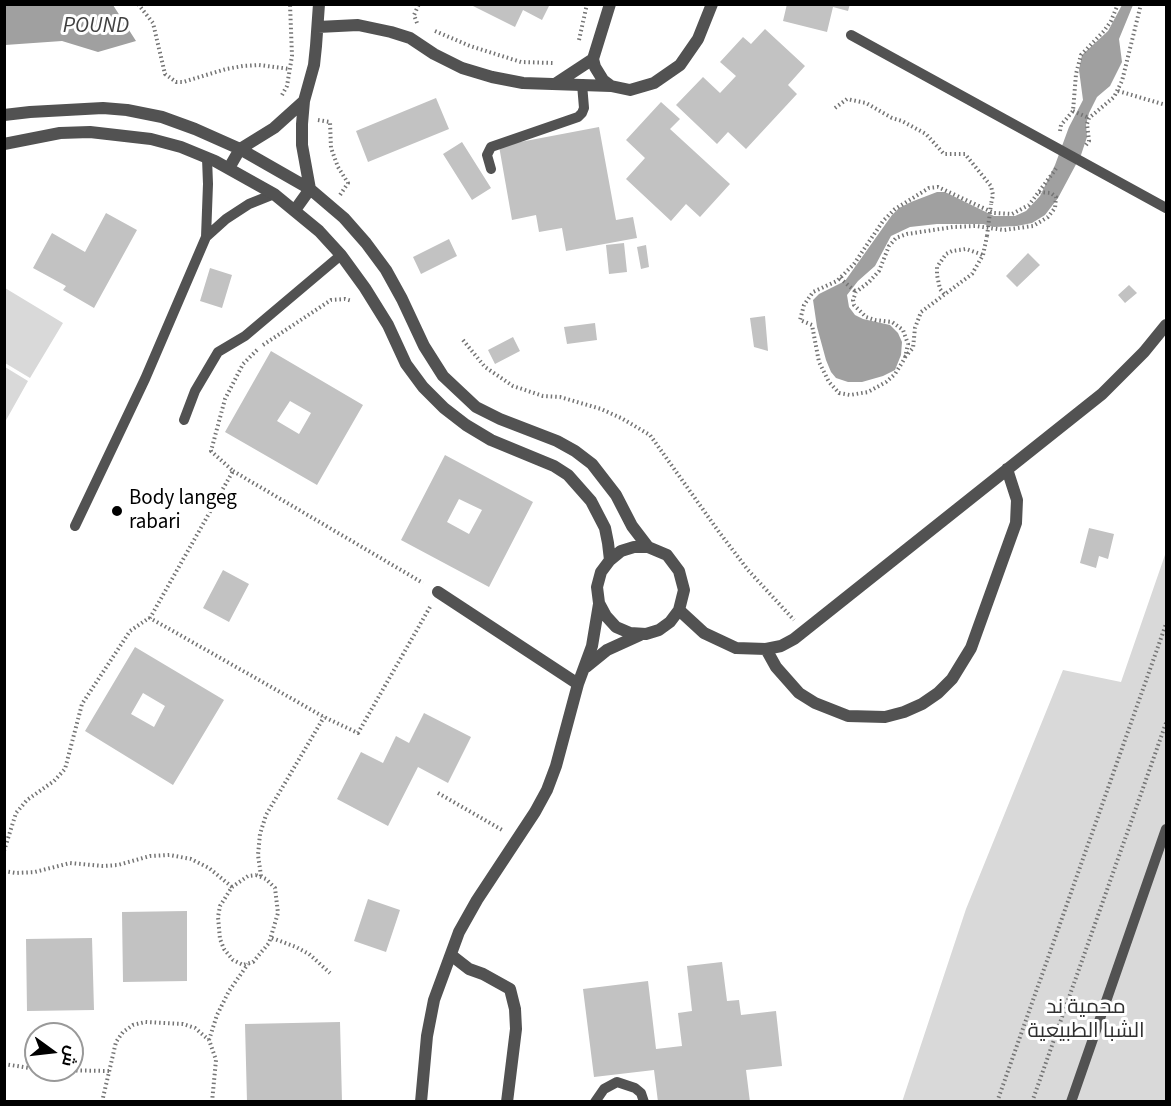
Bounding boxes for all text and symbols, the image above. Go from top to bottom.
water label: POUND [63,14,129,40]
place label: Body langeg rabari [129,486,237,536]
marker: Body langeg rabari [110,504,124,518]
park label: محمية ند الشبا الطبيعية [1027,995,1145,1045]
north arrow [24,1022,84,1082]
text: ش [56,1043,83,1069]

